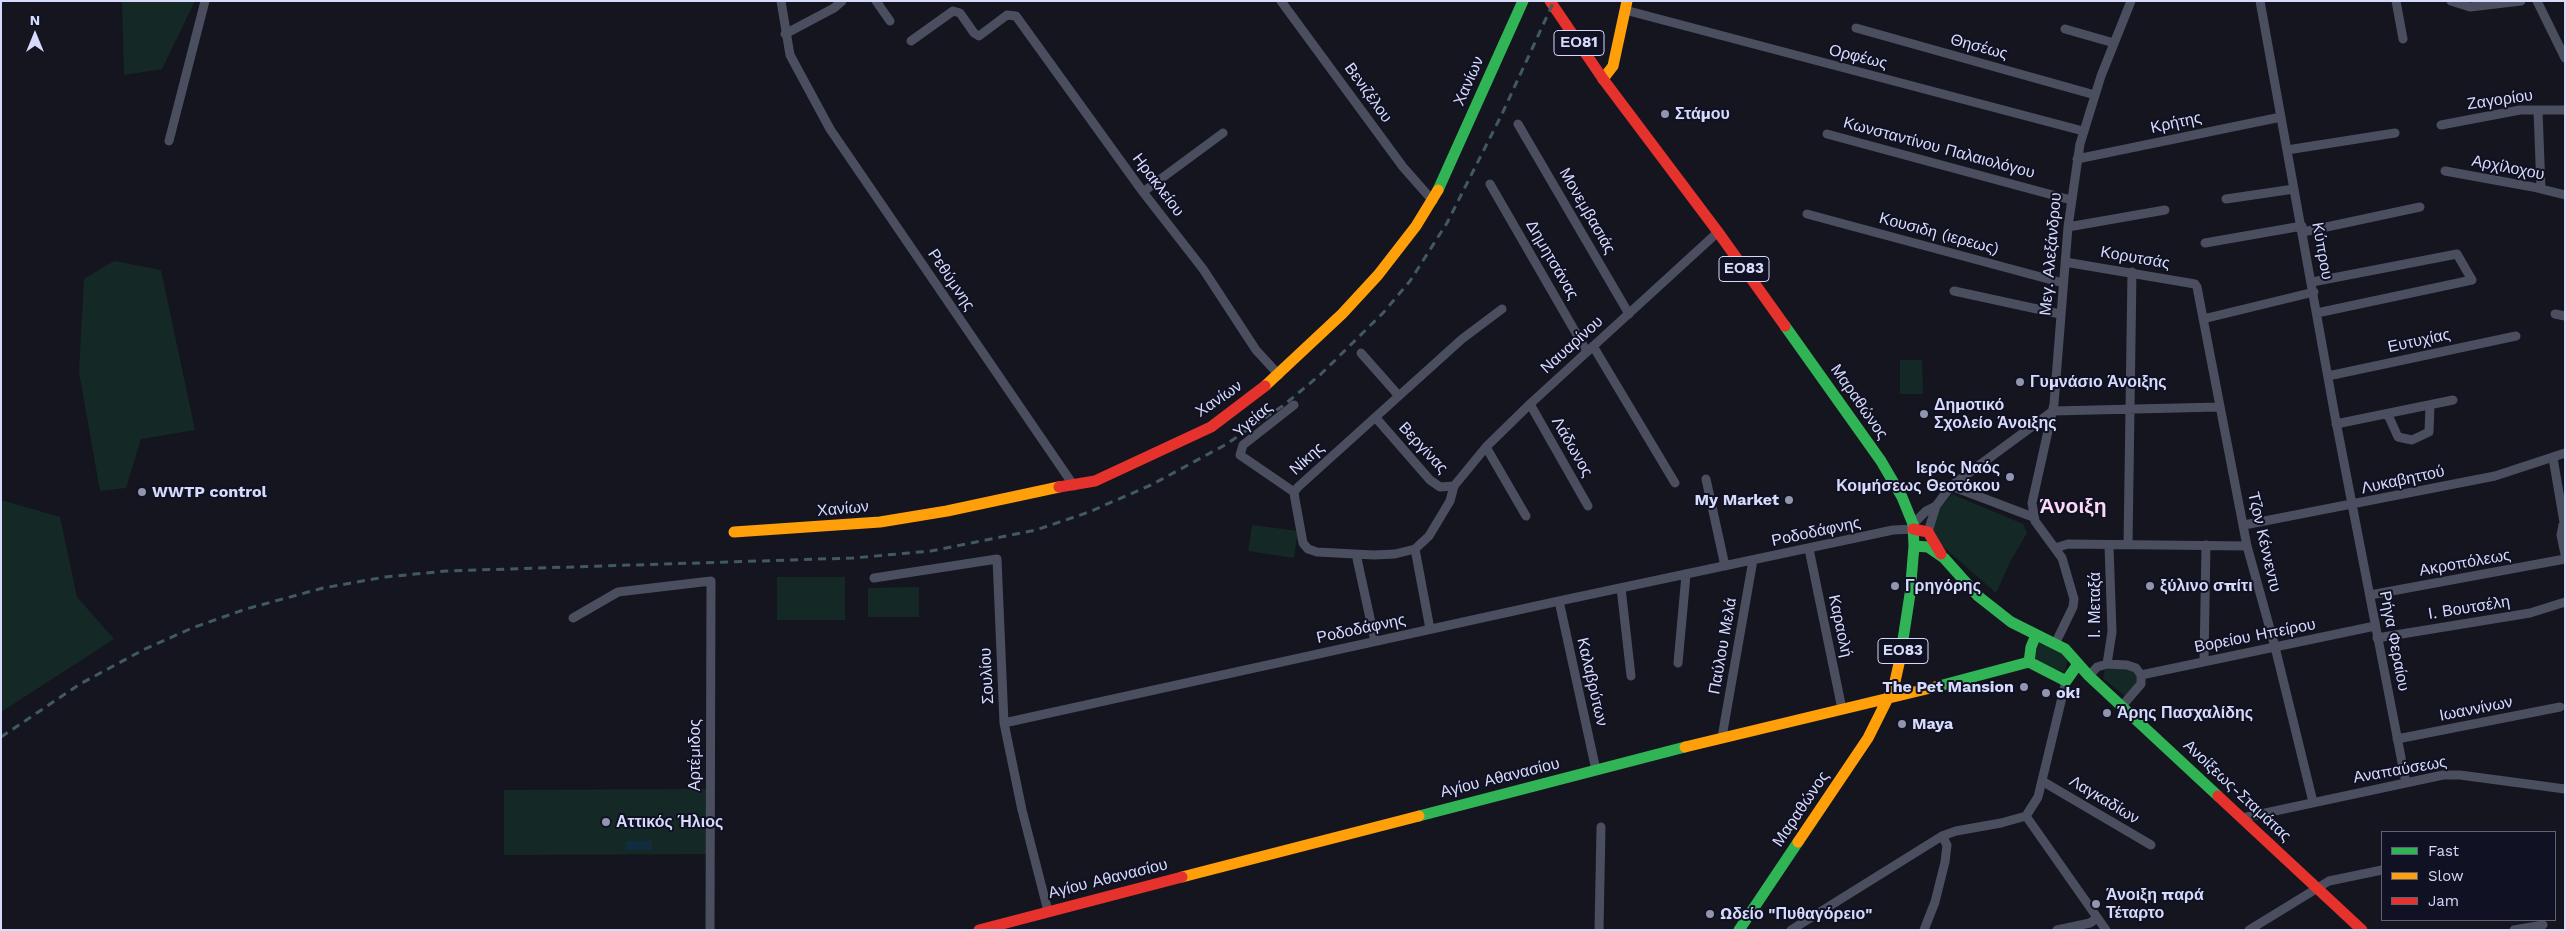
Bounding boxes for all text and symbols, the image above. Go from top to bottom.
north arrow [10,10,60,60]
text: N [30,12,40,28]
road number: ΕΟ81 [1554,30,1604,56]
street label: Θησέως [1948,30,2010,64]
street label: Ορφέως [1827,41,1889,73]
street label: Χανίων [1450,53,1488,109]
street label: Βενιζέλου [1340,59,1396,127]
street label: Ζαγορίου [2466,86,2534,114]
place label: Στάμου [1675,104,1730,124]
marker: Στάμου [1659,108,1671,120]
street label: Κρήτης [2149,108,2203,138]
street label: Κωνσταντίνου Παλαιολόγου [1841,113,2037,183]
street label: Ηρακλείου [1128,150,1188,220]
street label: Αρχίλοχου [2470,152,2546,184]
street label: Μονεμβασιάς [1555,165,1619,257]
street label: Μεγ. Αλεξάνδρου [2036,192,2066,316]
street label: Κουσιδη (ιερεως) [1877,209,2001,259]
street label: Δημητσάνας [1522,217,1582,303]
street label: Κύπρου [2308,221,2336,281]
street label: Κορυτσάς [2099,242,2171,274]
street label: Ρεθύμνης [923,246,979,314]
road number: ΕΟ83 [1719,256,1769,282]
street label: Ναυαρίνου [1537,312,1607,378]
street label: Ευτυχίας [2386,325,2452,357]
street label: Μαραθώνος [1826,361,1892,443]
place label: Γυμνάσιο Άνοιξης [2030,372,2167,392]
marker: Γυμνάσιο Άνοιξης [2014,376,2026,388]
street label: Χανίων [1192,377,1246,421]
place label: Δημοτικό Σχολείο Άνοιξης [1934,395,2057,433]
street label: Υγείας [1230,398,1276,442]
marker: Δημοτικό Σχολείο Άνοιξης [1918,408,1930,420]
street label: Λάδωνος [1547,414,1597,480]
street label: Βεργίνας [1394,418,1452,478]
street label: Νίκης [1286,439,1328,479]
place label: Ιερός Ναός Κοιμήσεως Θεοτόκου [1836,458,2000,496]
street label: Λυκαβηττού [2360,462,2446,498]
marker: Ιερός Ναός Κοιμήσεως Θεοτόκου [2004,471,2016,483]
place label: WWTP control [152,482,267,502]
marker: WWTP control [136,486,148,498]
place label: My Market [1695,490,1779,510]
street label: Τζον Κέννεντυ [2243,490,2285,594]
marker: My Market [1783,494,1795,506]
district label: Άνοιξη [2040,494,2106,520]
street label: Χανίων [816,497,870,521]
street label: Ροδοδάφνης [1770,513,1862,551]
street label: Ακροπόλεως [2418,546,2512,580]
street label: Ι. Μεταξά [2085,572,2105,638]
place label: Γρηγόρης [1905,576,1981,596]
place label: ξύλινο σπίτι [2160,576,2253,596]
marker: Γρηγόρης [1889,580,1901,592]
marker: ξύλινο σπίτι [2144,580,2156,592]
street label: Ρήγα Φεραίου [2375,589,2413,693]
street label: Ι. Βουτσέλη [2427,592,2511,624]
street label: Καραολή [1824,593,1856,659]
street label: Παύλου Μελά [1705,596,1741,696]
street label: Ροδοδάφνης [1315,610,1407,648]
street label: Βορείου Ηπείρου [2193,615,2317,657]
street label: Καλαβρύτων [1572,636,1612,728]
road number: ΕΟ83 [1878,638,1928,664]
street label: Σουλίου [976,647,998,705]
place label: The Pet Mansion [1882,677,2014,697]
marker: The Pet Mansion [2018,681,2030,693]
place label: ok! [2056,683,2080,703]
marker: ok! [2040,687,2052,699]
street label: Ιωαννίνων [2438,692,2514,726]
place label: Άρης Πασχαλίδης [2117,703,2253,723]
marker: Άρης Πασχαλίδης [2101,707,2113,719]
place label: Maya [1912,714,1953,734]
marker: Maya [1896,718,1908,730]
street label: Αρτέμιδος [685,719,705,791]
street label: Ανοίξεως-Σταμάτας [2179,736,2295,846]
street label: Αναπαύσεως [2352,752,2448,788]
street label: Αγίου Αθανασίου [1438,754,1562,802]
street label: Μαραθώνος [1769,768,1833,850]
street label: Λαγκαδίων [2066,772,2142,828]
place label: Αττικός Ήλιος [616,812,723,832]
marker: Αττικός Ήλιος [600,816,612,828]
legend [2381,831,2556,921]
text: Fast [2428,842,2459,860]
street label: Αγίου Αθανασίου [1046,855,1170,903]
text: Slow [2428,867,2464,885]
place label: Άνοιξη παρά Τέταρτο [2106,885,2204,923]
text: Jam [2428,892,2459,910]
marker: Άνοιξη παρά Τέταρτο [2090,898,2102,910]
place label: Ωδείο "Πυθαγόρειο" [1720,904,1872,924]
marker: Ωδείο "Πυθαγόρειο" [1704,908,1716,920]

